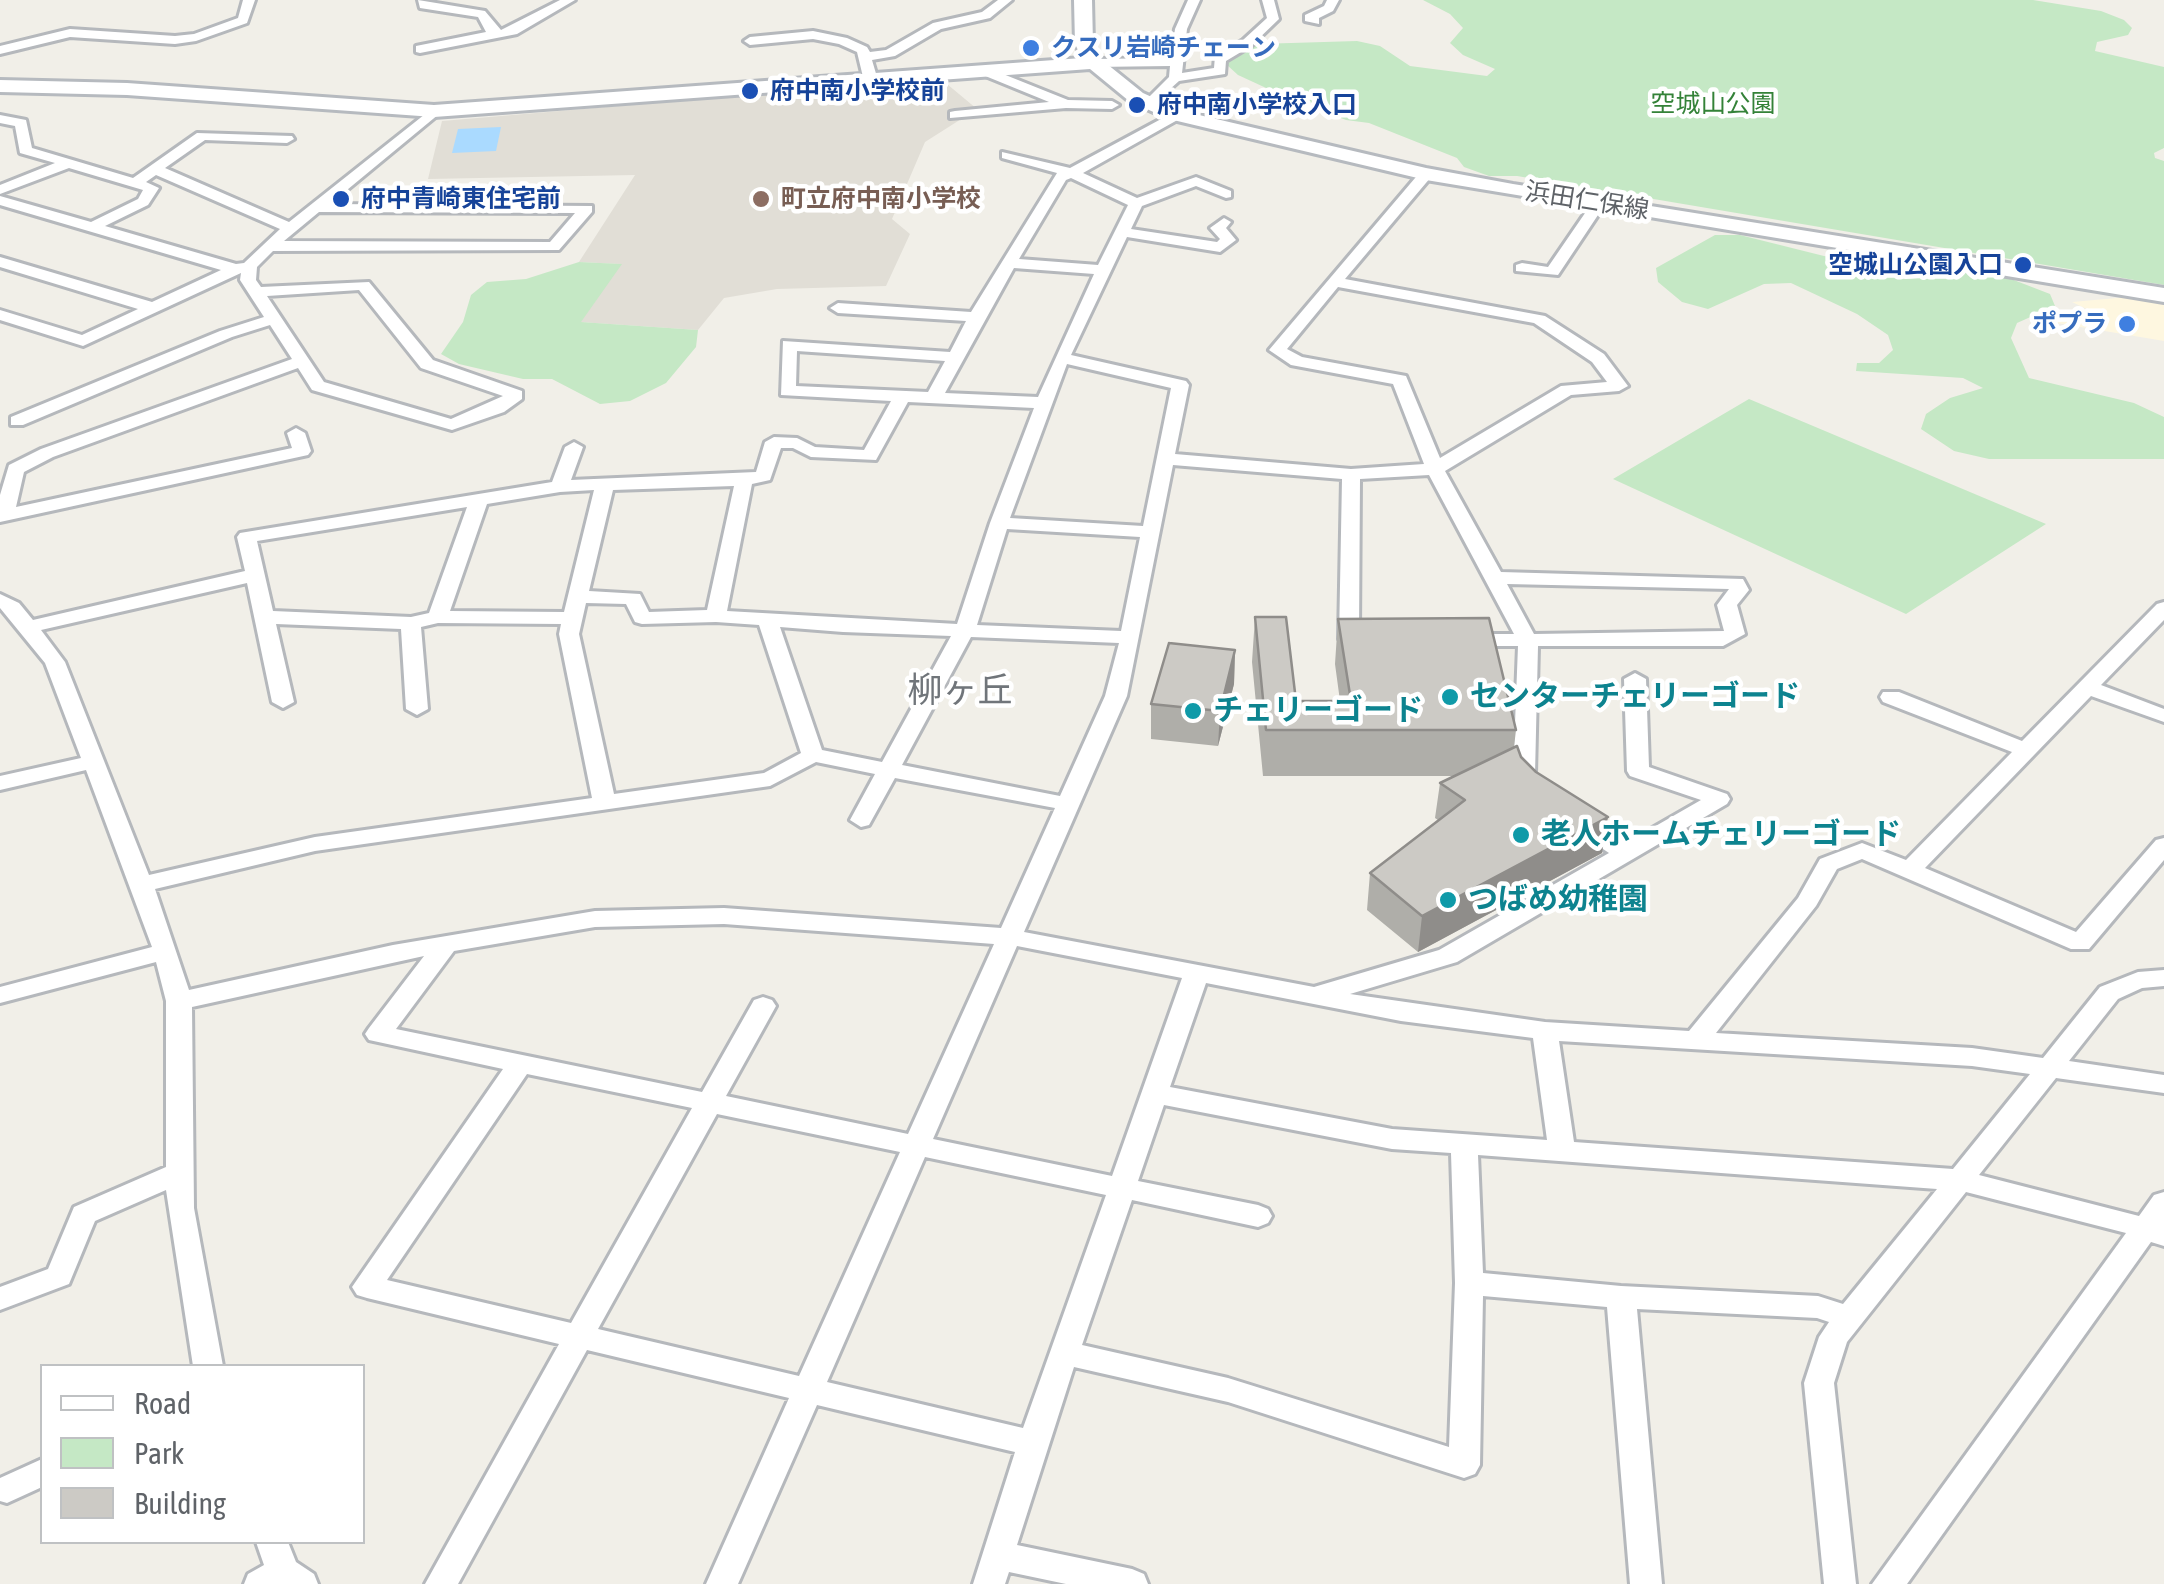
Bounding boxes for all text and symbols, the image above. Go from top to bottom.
place label: クスリ岩崎チェーン [1051,33,1276,63]
marker: クスリ岩崎チェーン [1020,37,1042,59]
place label: 府中南小学校前 [770,76,945,106]
marker: 府中南小学校前 [739,80,761,102]
park label: 空城山公園 [1651,89,1775,119]
place label: 府中南小学校入口 [1157,90,1357,120]
marker: 府中南小学校入口 [1126,94,1148,116]
street label: 浜田仁保線 [1523,176,1651,226]
place label: 府中青崎東住宅前 [361,184,561,214]
place label: 町立府中南小学校 [781,184,981,214]
marker: 府中青崎東住宅前 [330,188,352,210]
marker: 町立府中南小学校 [750,188,772,210]
place label: 空城山公園入口 [1828,250,2003,280]
marker: 空城山公園入口 [2012,254,2034,276]
place label: ポプラ [2032,309,2107,339]
marker: ポプラ [2116,313,2138,335]
district label: 柳ヶ丘 [908,670,1012,712]
place label: センターチェリーゴード [1470,679,1800,715]
marker: センターチェリーゴード [1439,686,1461,708]
place label: チェリーゴード [1213,693,1423,729]
marker: チェリーゴード [1182,700,1204,722]
place label: 老人ホームチェリーゴード [1541,817,1901,853]
marker: 老人ホームチェリーゴード [1510,824,1532,846]
place label: つばめ幼稚園 [1468,882,1648,918]
marker: つばめ幼稚園 [1437,889,1459,911]
legend [40,1364,365,1544]
text: Road [134,1386,191,1420]
text: Park [134,1436,184,1470]
text: Building [134,1486,226,1520]

